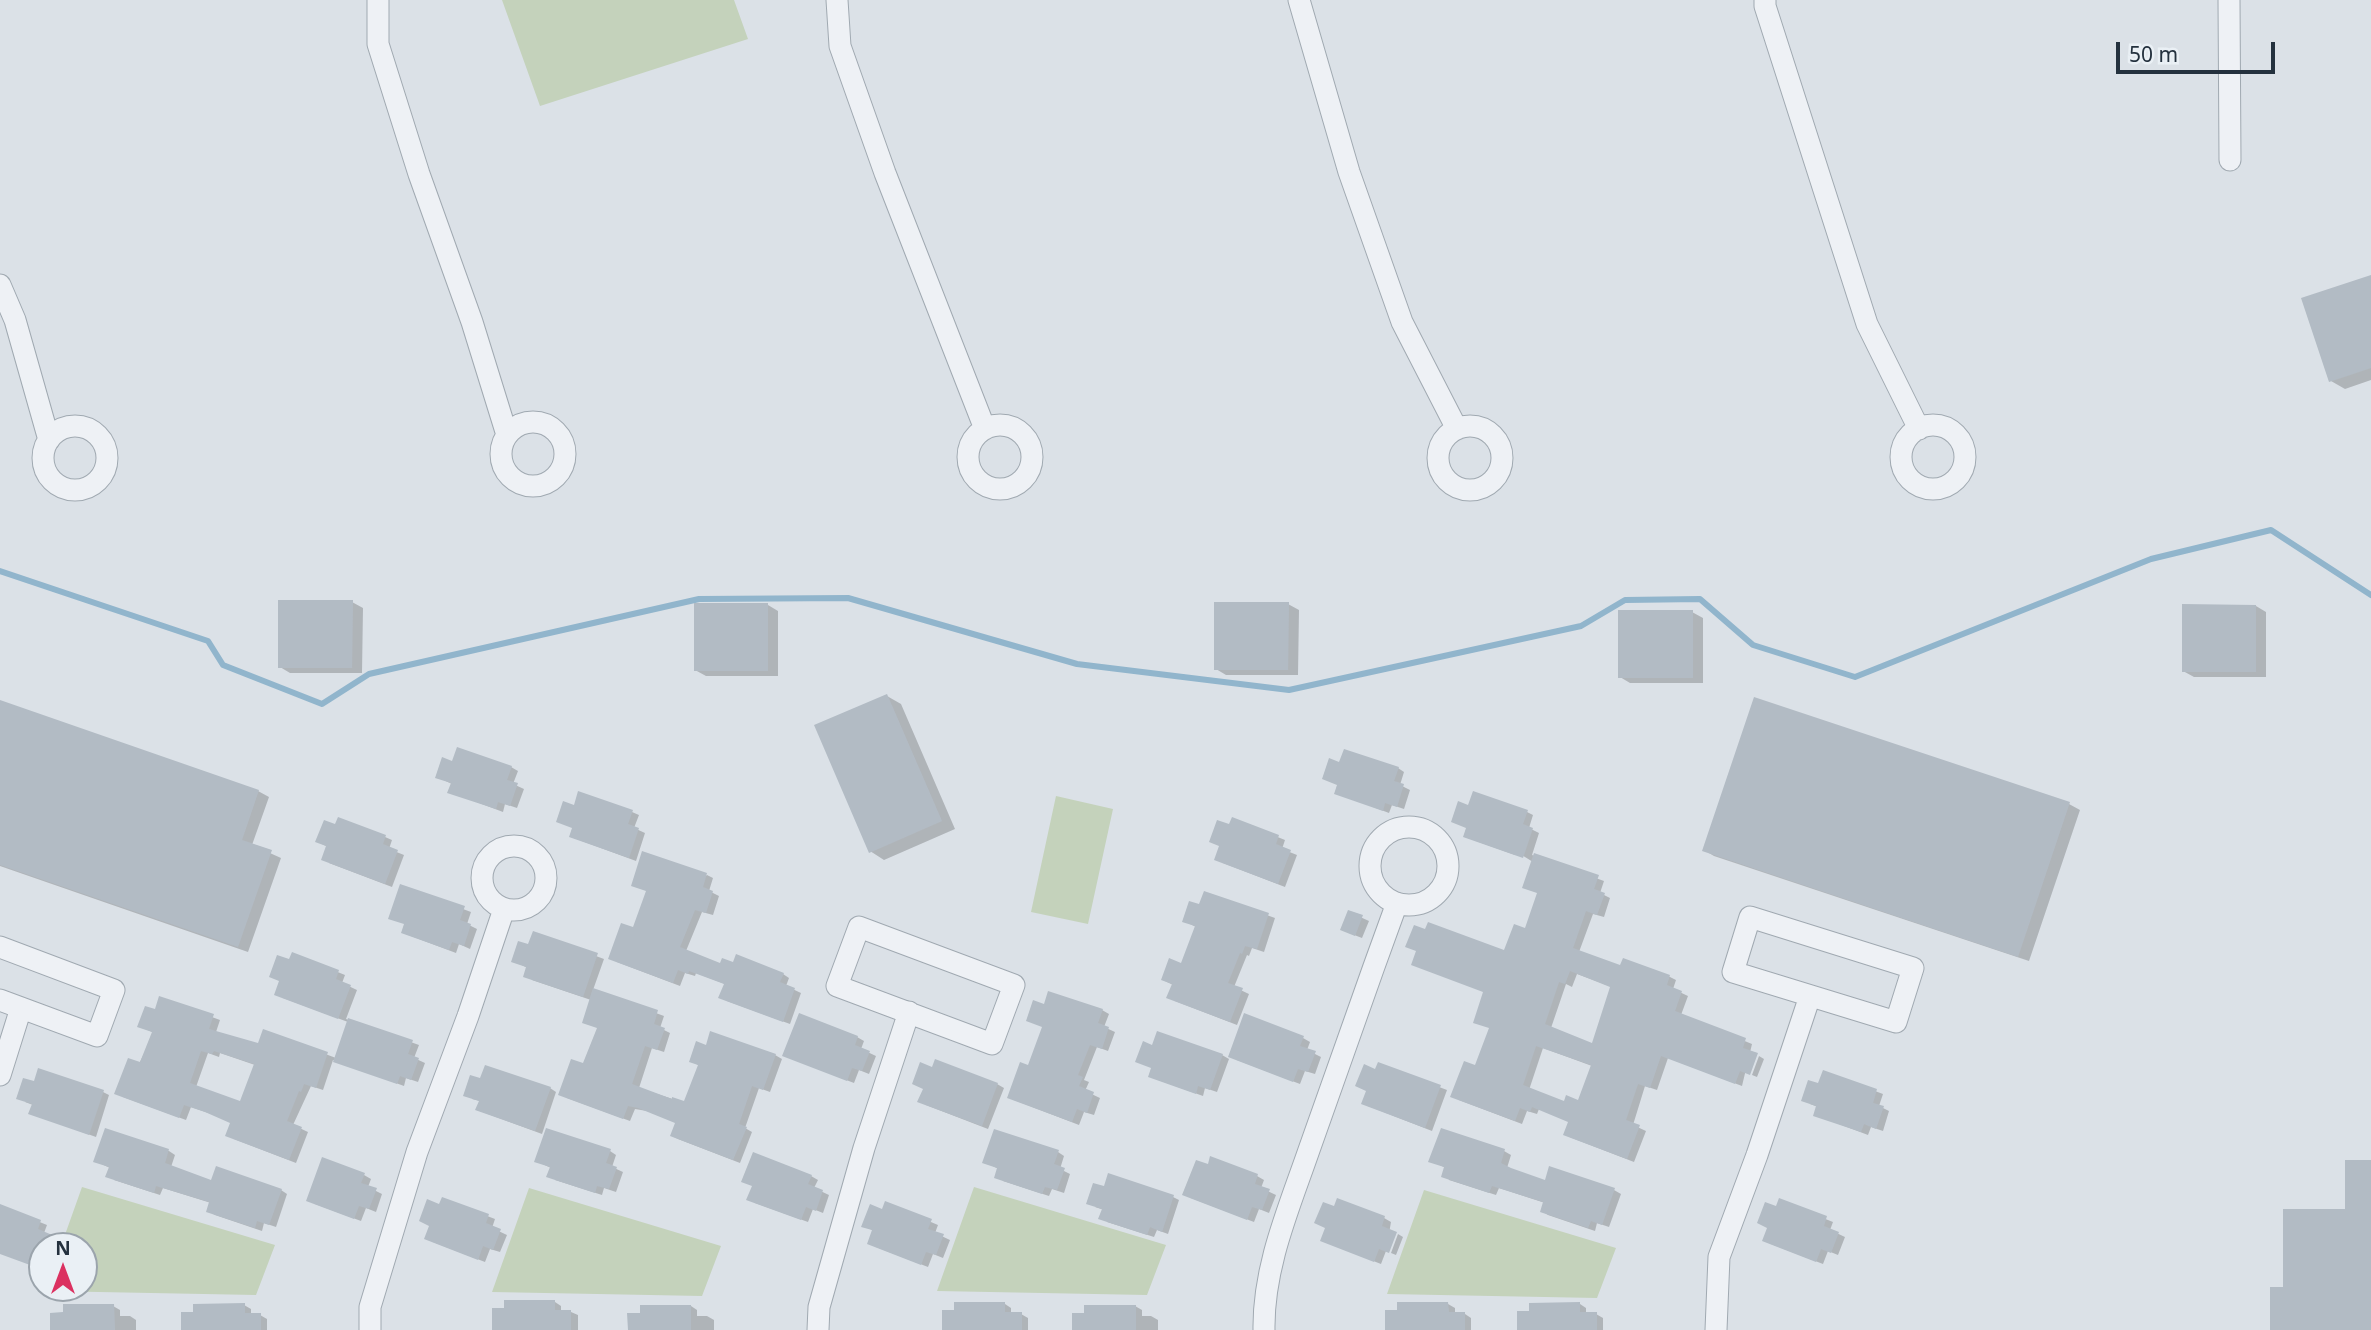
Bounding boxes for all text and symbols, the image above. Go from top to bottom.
scale bar [2119,28,2278,72]
text: 50 m [2129,40,2178,68]
north arrow [28,1232,98,1302]
text: N [55,1235,71,1261]

